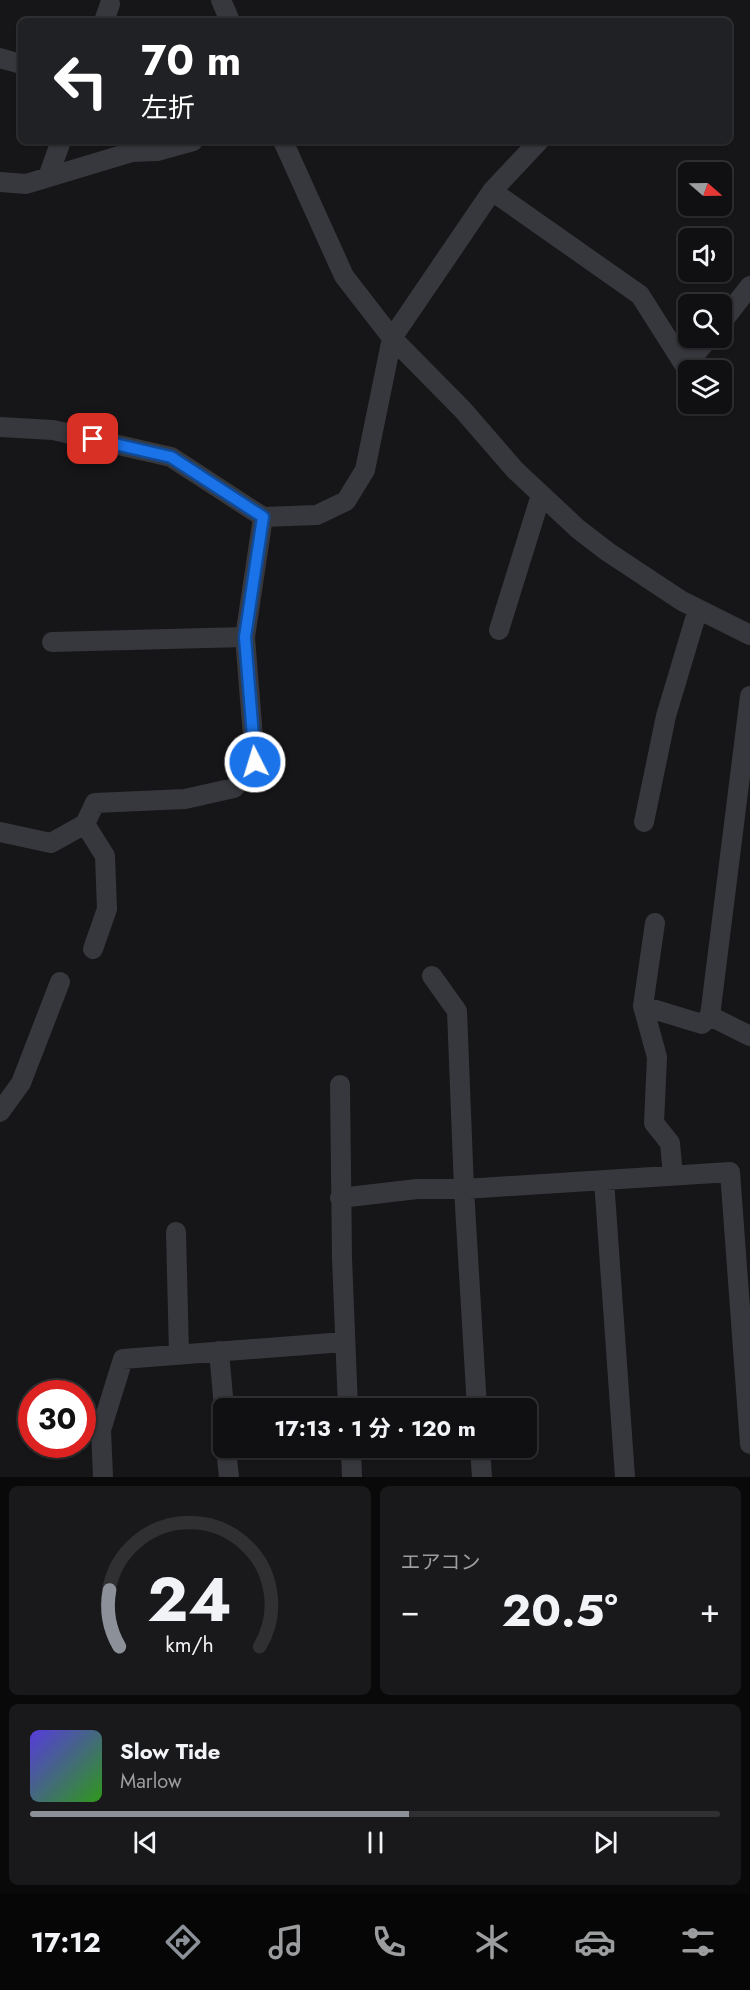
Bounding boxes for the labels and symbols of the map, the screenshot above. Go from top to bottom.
north arrow [678,162,732,216]
pin [67,413,118,464]
position arrow [223,730,287,794]
speed limit sign: 30 [18,1380,96,1458]

